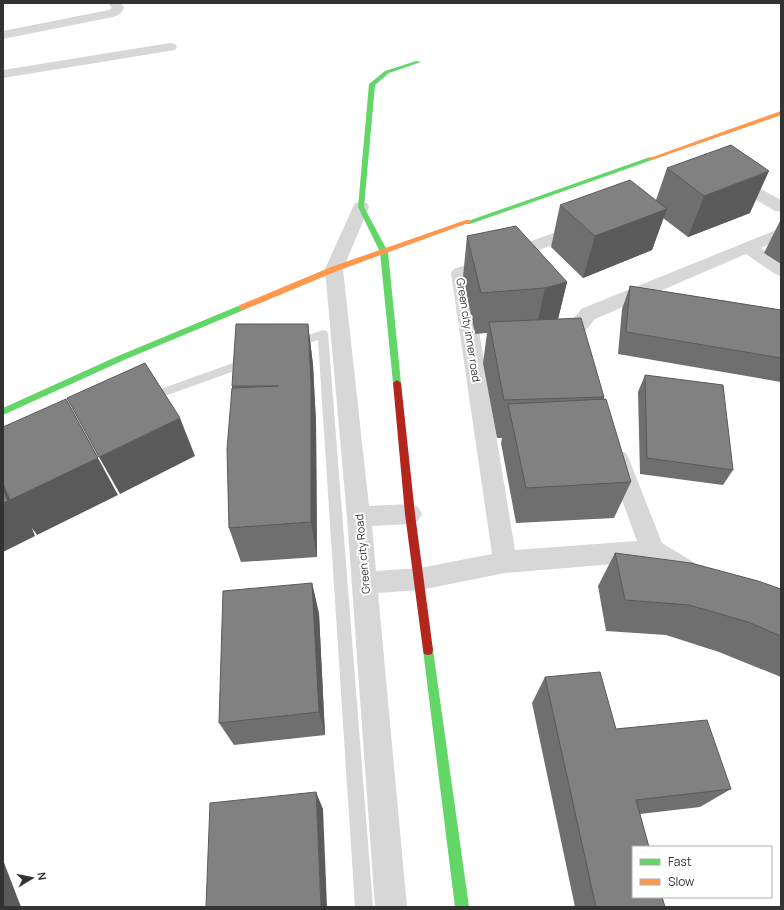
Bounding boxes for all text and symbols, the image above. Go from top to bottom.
street label: Green city inner road [453,277,485,383]
street label: Green city Road [351,514,373,594]
legend [632,846,772,898]
text: Fast [668,853,692,870]
north arrow [12,858,52,898]
text: N [34,871,50,881]
text: Slow [668,873,694,890]

